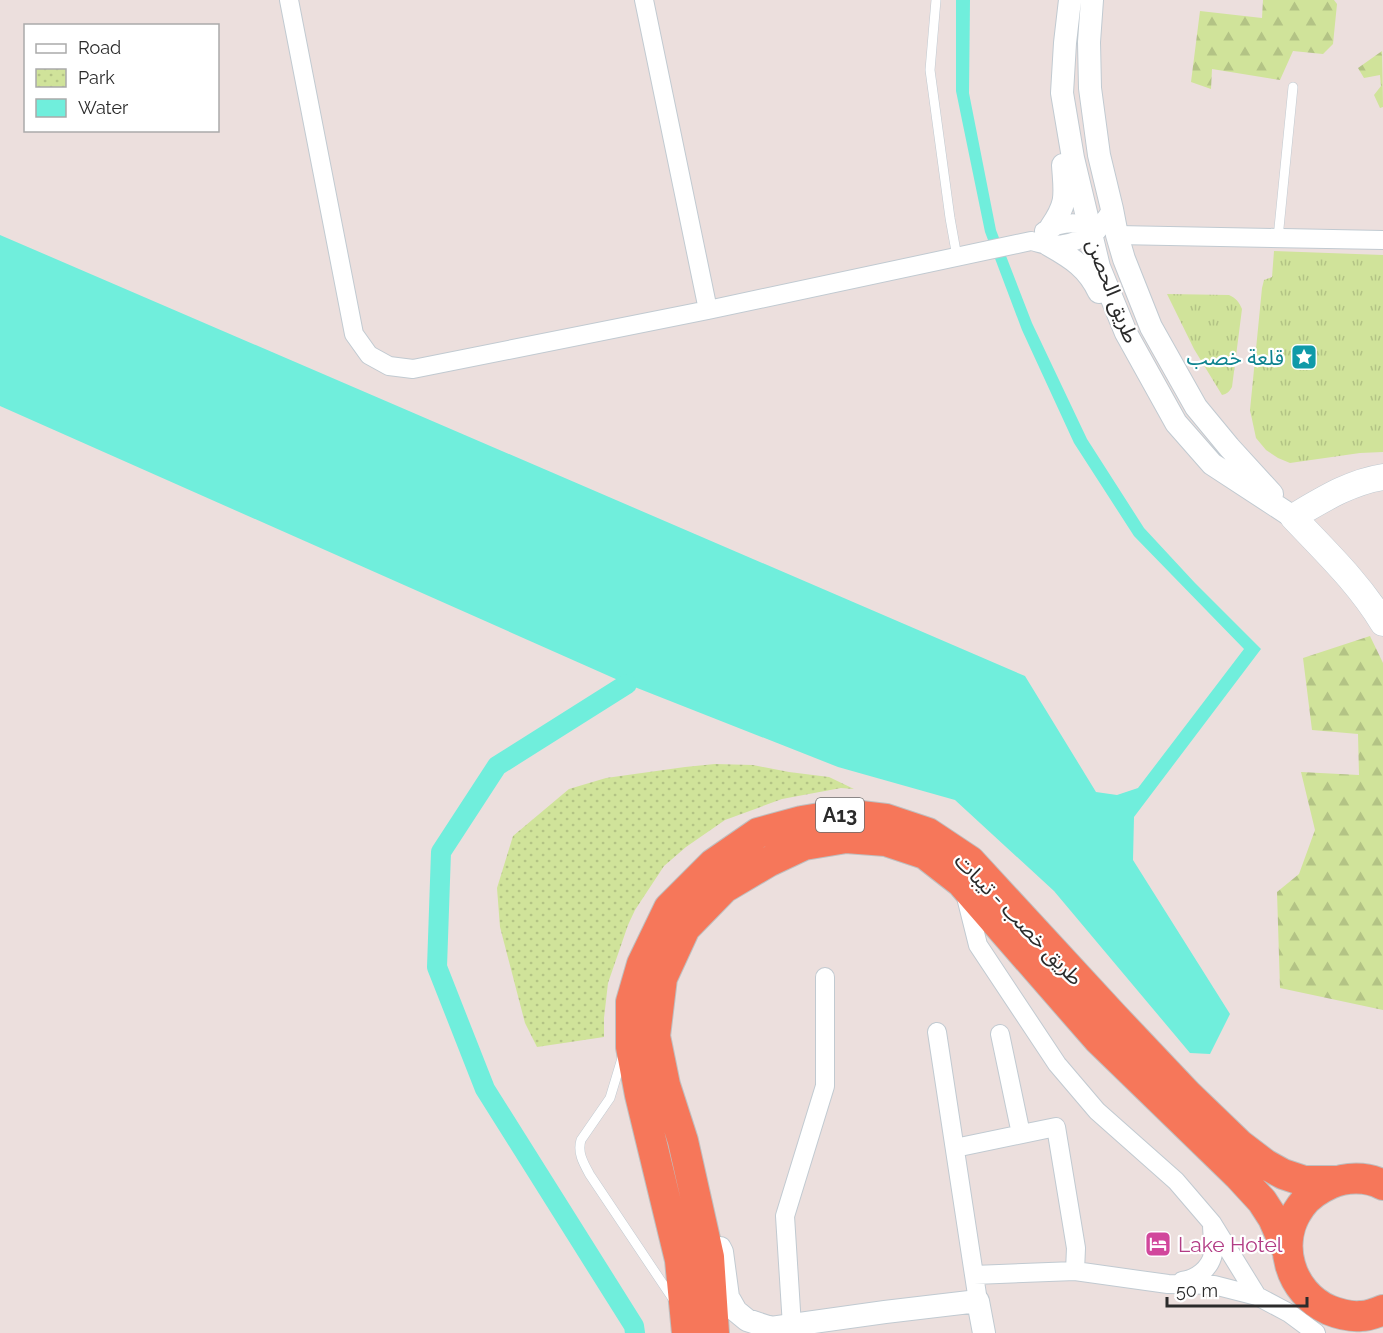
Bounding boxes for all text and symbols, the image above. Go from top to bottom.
legend [24,24,219,132]
text: Road [78,37,121,58]
text: Park [78,67,115,88]
text: Water [78,97,129,118]
street label: طريق الحصن [1081,235,1144,347]
place icon: قلعة خصب [1289,342,1319,372]
place label: قلعة خصب [1187,345,1284,370]
road number: A13 [816,798,864,832]
street label: طريق خصب - تيبات [949,848,1088,991]
hotel icon: Lake Hotel [1143,1229,1173,1259]
place label: Lake Hotel [1178,1232,1283,1257]
scale bar [1167,1270,1306,1308]
text: 50 m [1176,1280,1218,1301]

